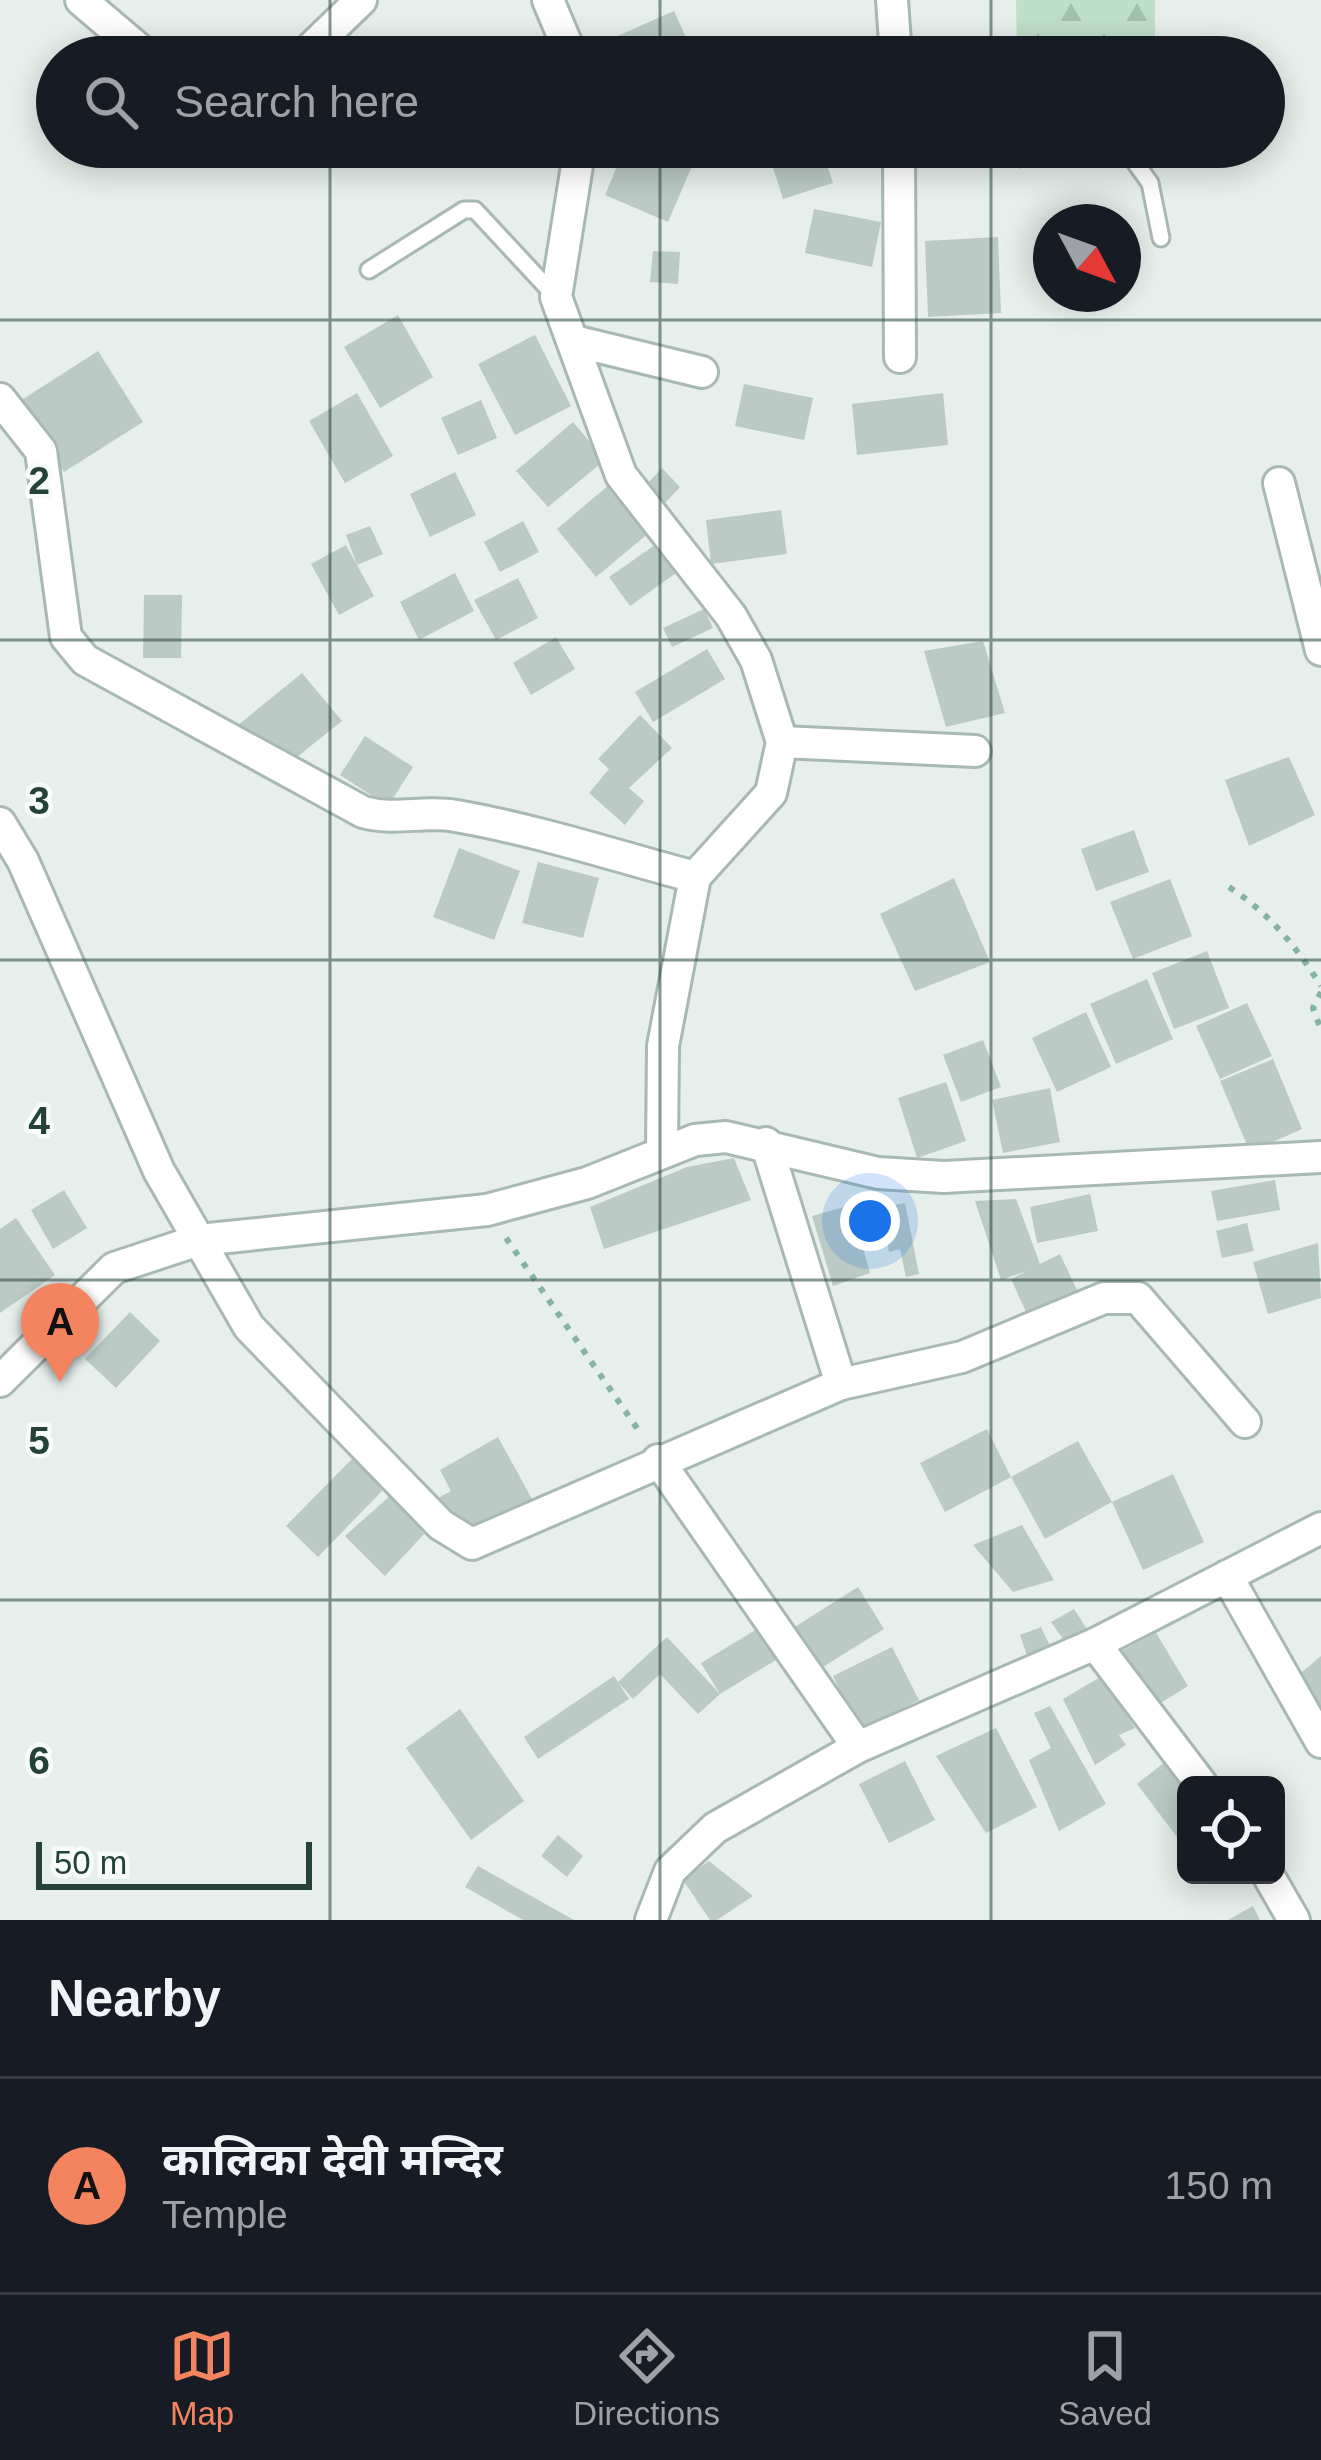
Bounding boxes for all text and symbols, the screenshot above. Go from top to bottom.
search box [36,36,1285,168]
icon: search [78,69,144,135]
text: Search here [174,76,419,127]
north arrow [1033,204,1141,312]
text: 2 [28,459,50,502]
text: 3 [28,779,50,822]
text: 4 [28,1099,50,1142]
your location [840,1191,900,1251]
pin: A [21,1283,99,1382]
text: 5 [28,1419,50,1462]
text: 6 [28,1739,50,1782]
map controls [1177,1776,1285,1884]
button: locate [1177,1776,1285,1884]
scale bar [36,1836,312,1889]
text: 50 m [54,1844,127,1881]
text: Nearby [48,1970,221,2027]
text: कालिका देवी मन्दिर [162,2134,503,2185]
text: A [73,2164,101,2207]
text: 150 m [1165,2164,1273,2207]
text: Temple [162,2193,288,2236]
tab: Map [169,2323,235,2433]
tab: Directions [573,2323,720,2433]
tab: Saved [1058,2323,1152,2433]

